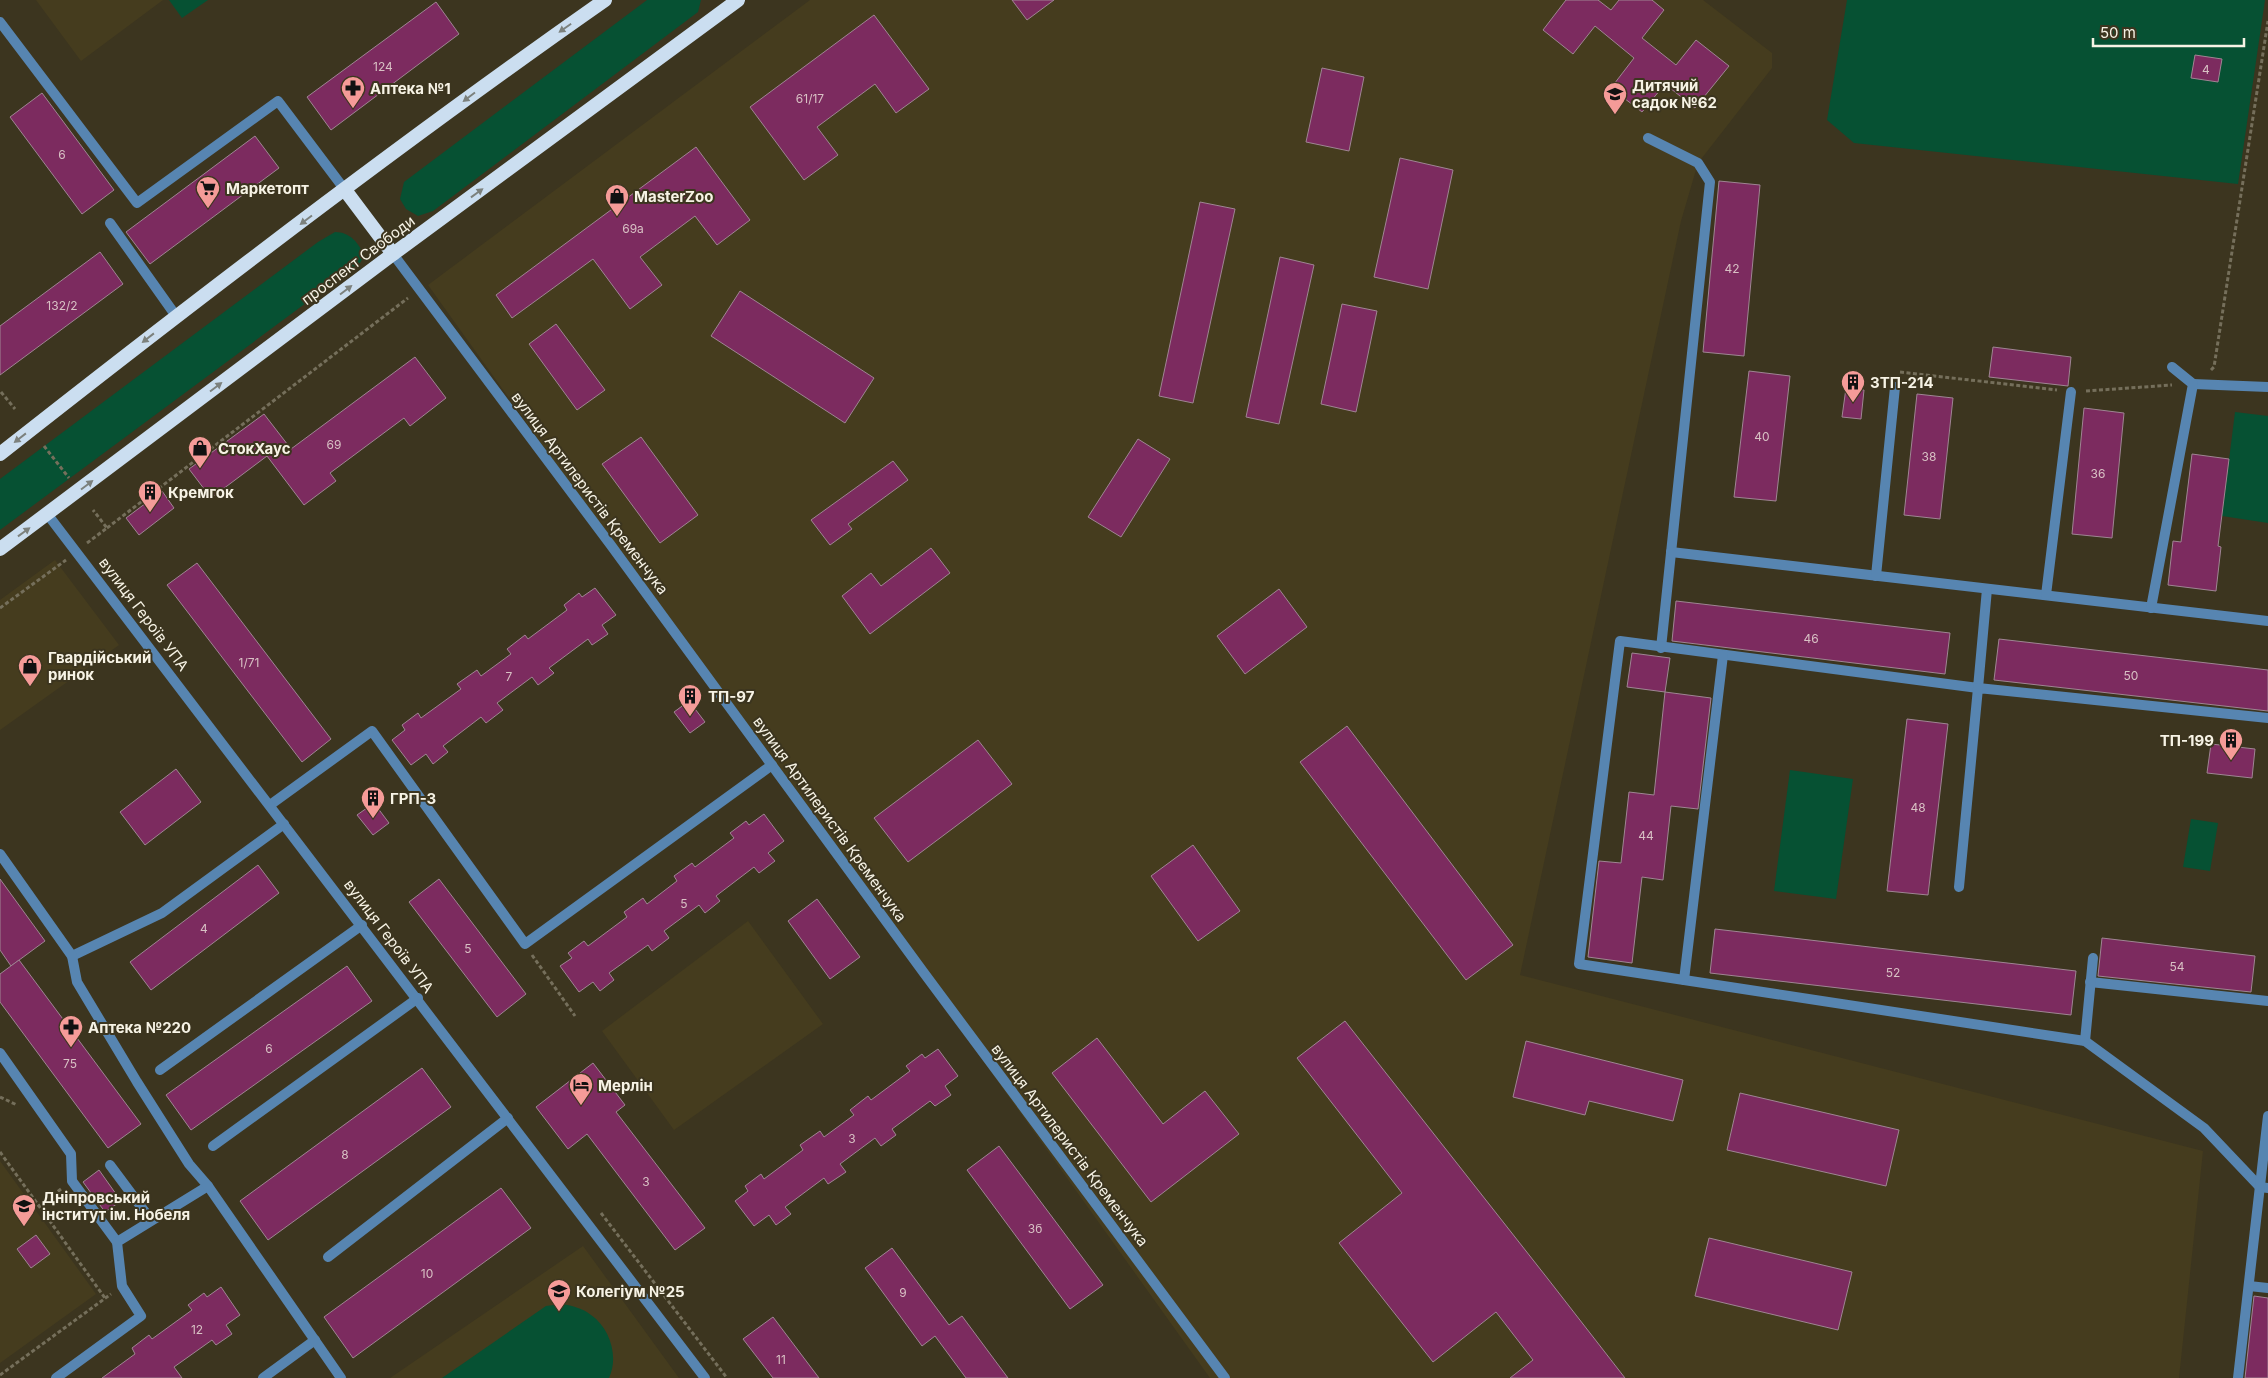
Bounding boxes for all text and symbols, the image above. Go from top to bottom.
scale bar [2093,15,2244,47]
one-way arrow [558,23,572,33]
text: 50 m [2100,23,2136,42]
house number: 124 [373,59,393,74]
house number: 4 [2202,62,2210,77]
pharmacy icon: Аптека №1 [340,75,366,109]
place label: Дитячий садок №62 [1632,76,1717,112]
place label: Аптека №1 [370,79,451,98]
school or university icon: Дитячий садок №62 [1602,81,1628,115]
house number: 61/17 [796,91,824,106]
one-way arrow [462,92,476,102]
house number: 6 [58,147,66,162]
supermarket icon: Маркетопт [195,175,221,209]
place label: Маркетопт [226,179,309,198]
shop icon: MasterZoo [604,183,630,217]
place label: MasterZoo [634,187,713,206]
one-way arrow [470,188,483,198]
street label: проспект Свободи [298,211,418,309]
one-way arrow [300,214,313,225]
house number: 69а [622,221,644,236]
house number: 42 [1724,261,1740,276]
one-way arrow [339,284,352,295]
house number: 132/2 [46,298,78,313]
one-way arrow [142,333,155,344]
building icon: ЗТП-214 [1840,369,1866,403]
place label: ЗТП-214 [1870,373,1934,392]
one-way arrow [209,382,222,393]
street label: вулиця Артилеристів Кременчука [507,388,673,598]
house number: 40 [1754,429,1770,444]
one-way arrow [14,433,27,444]
shop icon: СтокХаус [187,435,213,469]
house number: 69 [327,437,341,452]
place label: СтокХаус [218,439,291,458]
house number: 38 [1922,449,1936,464]
house number: 36 [2091,466,2105,481]
building icon: Кремгок [137,479,163,513]
one-way arrow [80,480,94,490]
place label: Кремгок [168,483,234,502]
one-way arrow [17,527,31,537]
street label: вулиця Героїв УПА [95,553,193,675]
house number: 46 [1803,631,1819,646]
place label: Гвардійський ринок [48,648,151,684]
shop icon: Гвардійський ринок [17,653,43,687]
house number: 1/71 [239,655,259,670]
house number: 50 [2124,668,2138,683]
house number: 7 [506,669,513,684]
building icon: ТП-97 [677,683,703,717]
place label: ТП-97 [708,687,755,706]
street label: вулиця Артилеристів Кременчука [749,713,911,925]
building icon: ТП-199 [2218,727,2244,761]
place label: ТП-199 [2160,731,2214,750]
building icon: ГРП-3 [360,785,386,819]
place label: ГРП-3 [390,789,436,808]
house number: 48 [1910,800,1926,815]
house number: 44 [1638,828,1654,843]
street label: вулиця Героїв УПА [340,875,438,997]
house number: 5 [680,896,688,911]
house number: 4 [200,921,208,936]
house number: 5 [464,941,472,956]
house number: 54 [2169,959,2185,974]
house number: 52 [1886,965,1900,980]
pharmacy icon: Аптека №220 [58,1014,84,1048]
place label: Аптека №220 [88,1018,191,1037]
street label: вулиця Артилеристів Кременчука [987,1040,1153,1250]
house number: 6 [265,1041,273,1056]
house number: 75 [63,1056,77,1071]
hotel icon: Мерлін [568,1072,594,1106]
place label: Мерлін [598,1076,653,1095]
house number: 3 [848,1131,856,1146]
house number: 8 [341,1147,349,1162]
house number: 3 [642,1174,650,1189]
place label: Дніпровський інститут ім. Нобеля [42,1188,190,1224]
school or university icon: Дніпровський інститут ім. Нобеля [11,1193,37,1227]
house number: 3б [1028,1221,1042,1236]
house number: 10 [421,1266,433,1281]
school or university icon: Колегіум №25 [546,1278,572,1312]
place label: Колегіум №25 [576,1282,685,1301]
house number: 9 [899,1285,907,1300]
house number: 12 [191,1322,203,1337]
house number: 11 [776,1352,786,1367]

